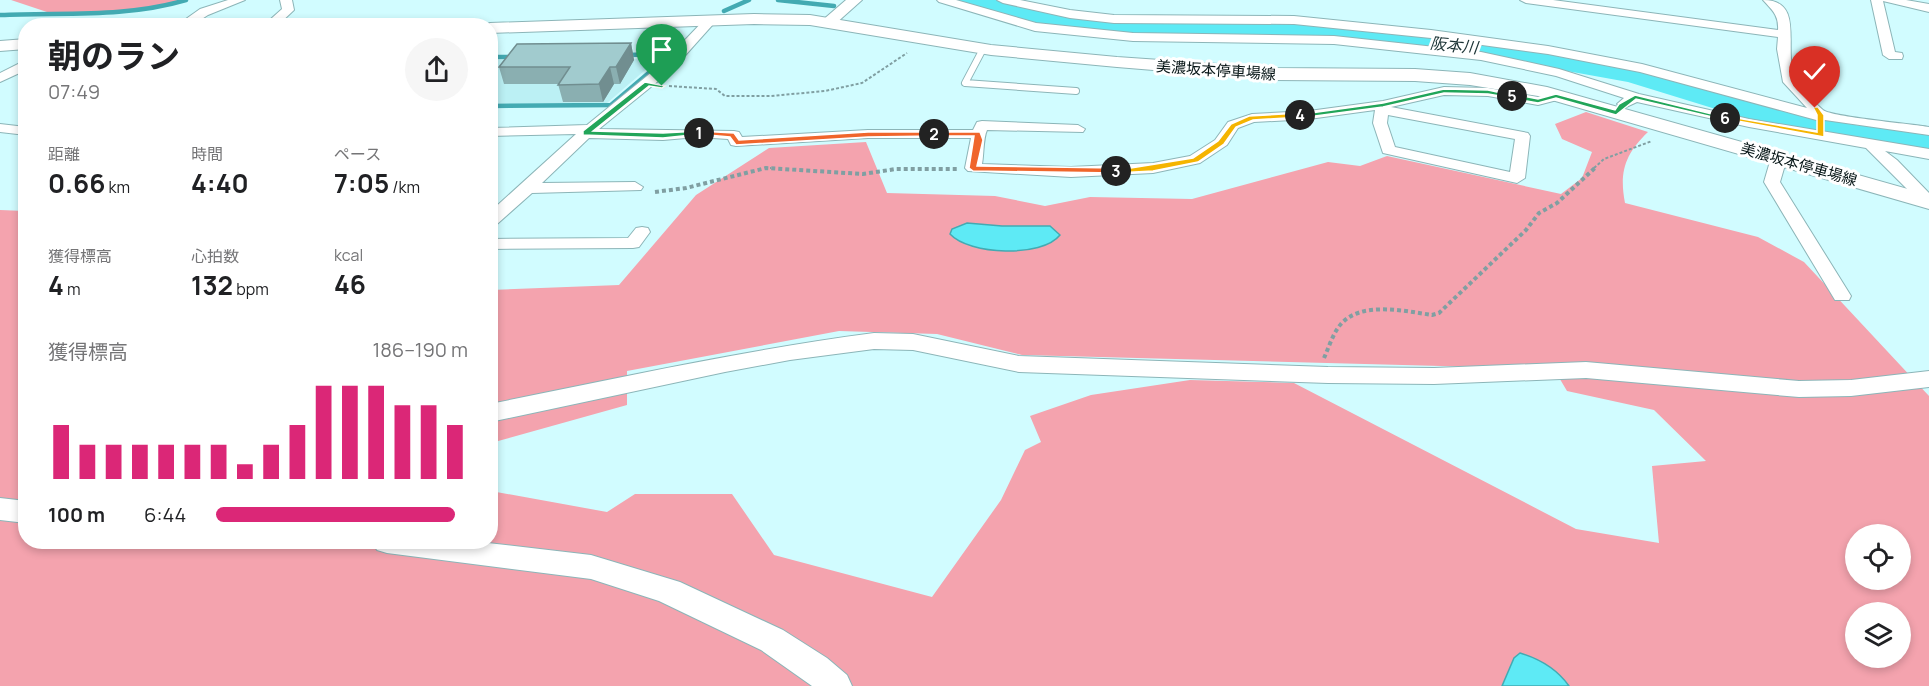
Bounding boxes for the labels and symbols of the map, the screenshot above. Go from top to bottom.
pin [636,24,687,86]
water label: 阪本川 [1429,32,1481,59]
pin [1789,46,1840,108]
street label: 美濃坂本停車場線 [1155,55,1277,85]
pin: 5 [1497,81,1527,111]
pin: 4 [1285,100,1315,130]
pin: 6 [1710,103,1740,133]
pin: 1 [684,118,714,148]
pin: 2 [919,119,949,149]
street label: 美濃坂本停車場線 [1738,137,1860,191]
pin: 3 [1101,156,1131,186]

